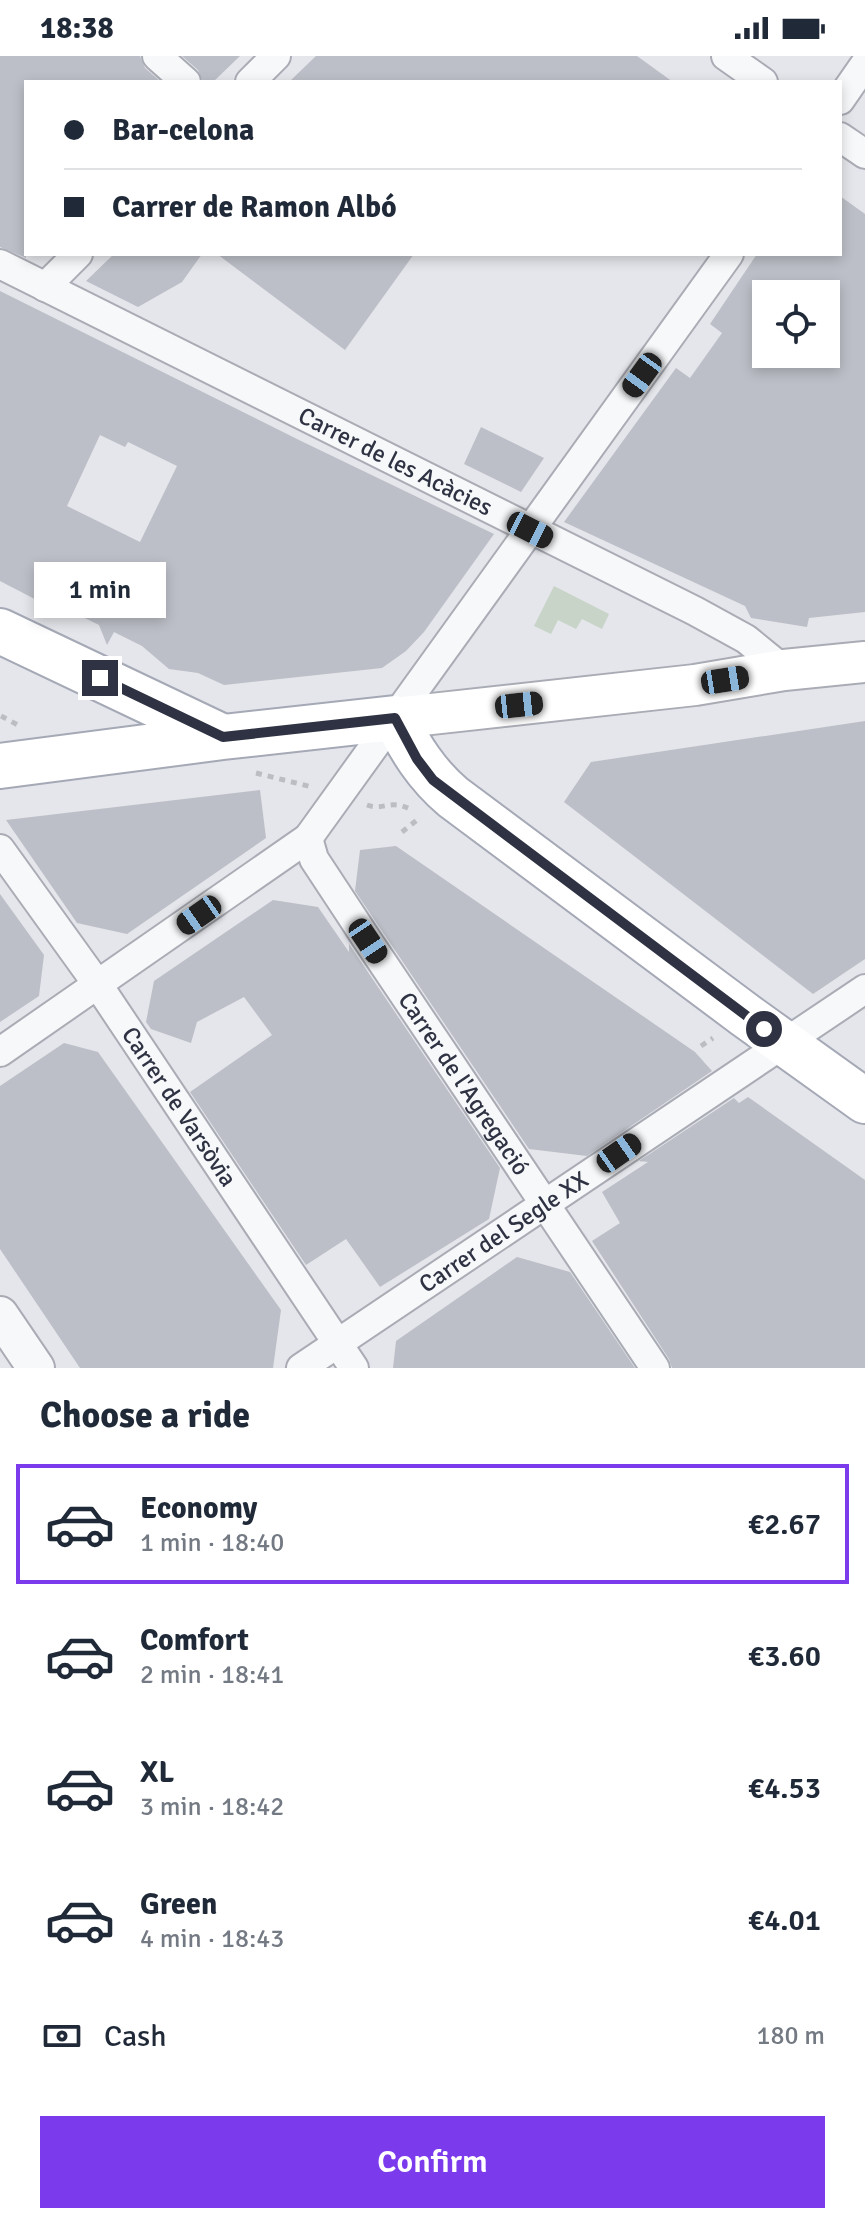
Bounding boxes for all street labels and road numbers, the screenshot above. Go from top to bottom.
street label: Carrer de les Acàcies [293,400,497,522]
street label: Carrer de l'Agregació [392,987,536,1181]
street label: Carrer de Varsòvia [115,1021,243,1192]
street label: Carrer del Segle XX [413,1164,594,1299]

